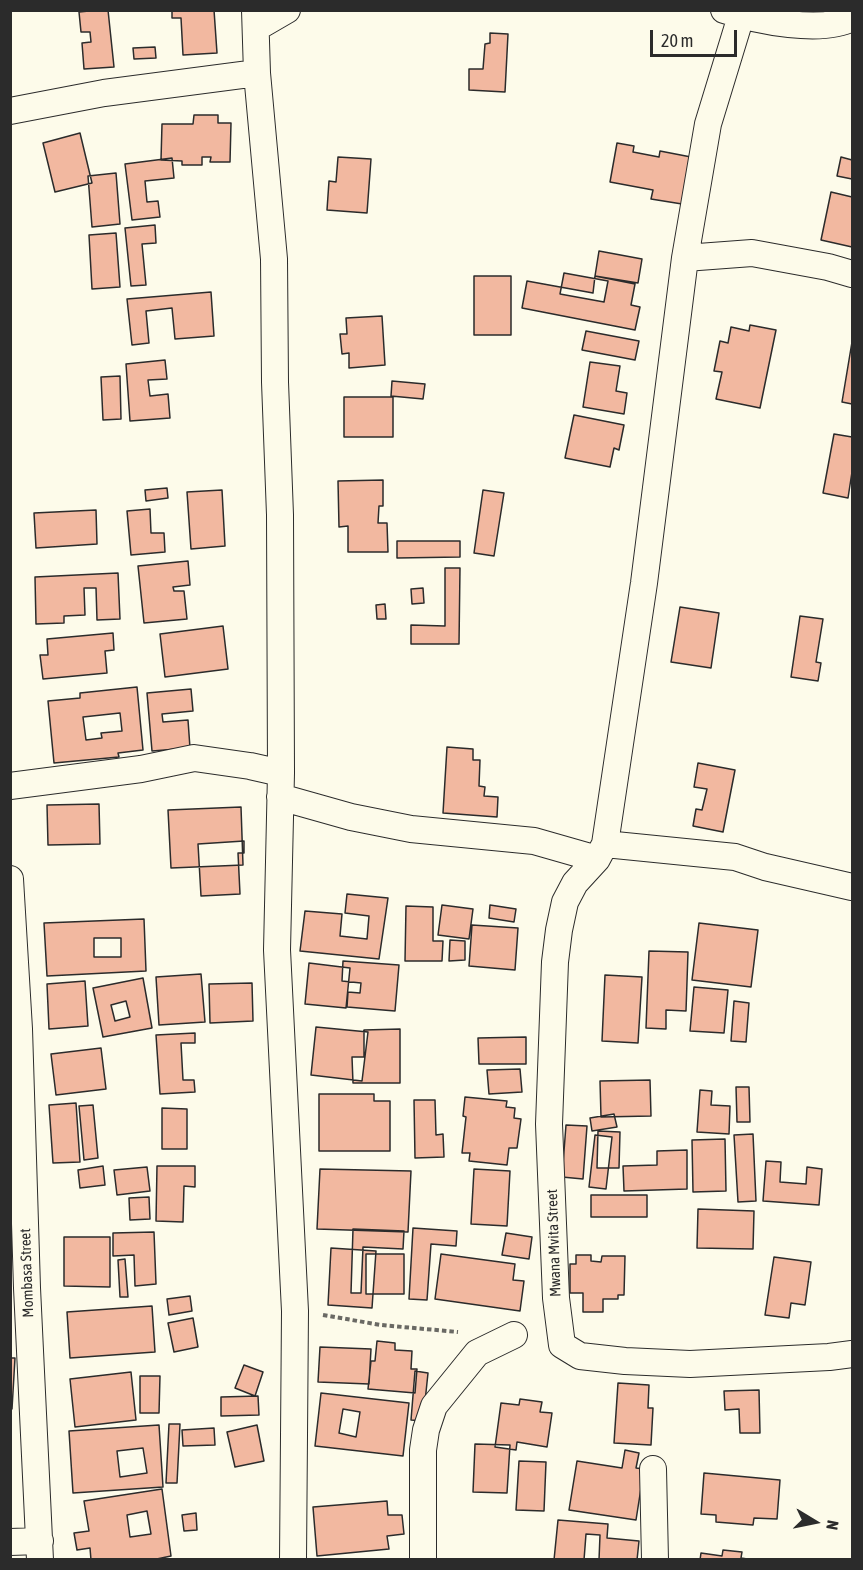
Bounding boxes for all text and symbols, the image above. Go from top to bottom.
scale bar [653,18,740,56]
text: 20 m [661,30,693,51]
street label: Mwana Mvita Street [543,1189,565,1297]
street label: Mombasa Street [16,1228,38,1318]
north arrow [785,1492,845,1552]
text: N [823,1519,842,1531]

